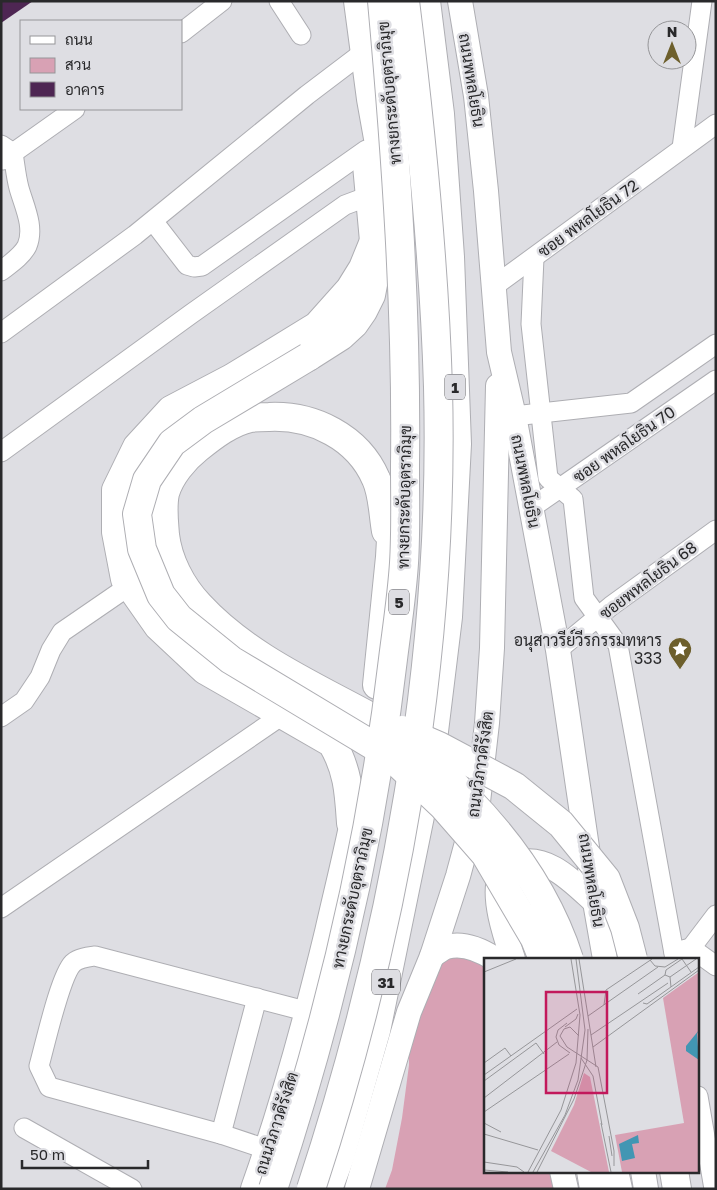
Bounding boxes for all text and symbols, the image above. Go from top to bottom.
legend [20,20,182,110]
street label: ทางยกระดับอุตราภิมุข [373,20,407,165]
north arrow [647,20,697,70]
text: N [667,23,677,40]
text: ถนน [65,30,93,48]
street label: ถนนพหลโยธิน [455,31,490,128]
text: สวน [65,55,91,73]
text: อาคาร [65,80,105,98]
street label: ซอย พหลโยธิน 72 [533,174,642,261]
road number: 1 [445,374,465,400]
street label: ซอย พหลโยธิน 70 [569,401,679,487]
street label: ทางยกระดับอุตราภิมุข [393,425,417,569]
street label: ถนนพหลโยธิน [507,432,546,529]
street label: ซอยพหลโยธิน 68 [595,536,701,623]
road number: 5 [389,590,409,614]
place label: อนุสาวรีย์วีรกรรมทหาร 333 [514,628,662,668]
place icon: อนุสาวรีย์วีรกรรมทหาร 333 [667,636,693,670]
street label: ถนนวิภาวดีรังสิต [462,709,497,818]
street label: ทางยกระดับอุตราภิมุข [327,826,379,971]
street label: ถนนพหลโยธิน [575,831,610,928]
inset map [484,958,700,1172]
road number: 31 [372,970,400,994]
street label: ถนนวิภาวดีรังสิต [249,1069,302,1177]
scale bar [22,1138,149,1170]
text: 50 m [30,1145,65,1163]

